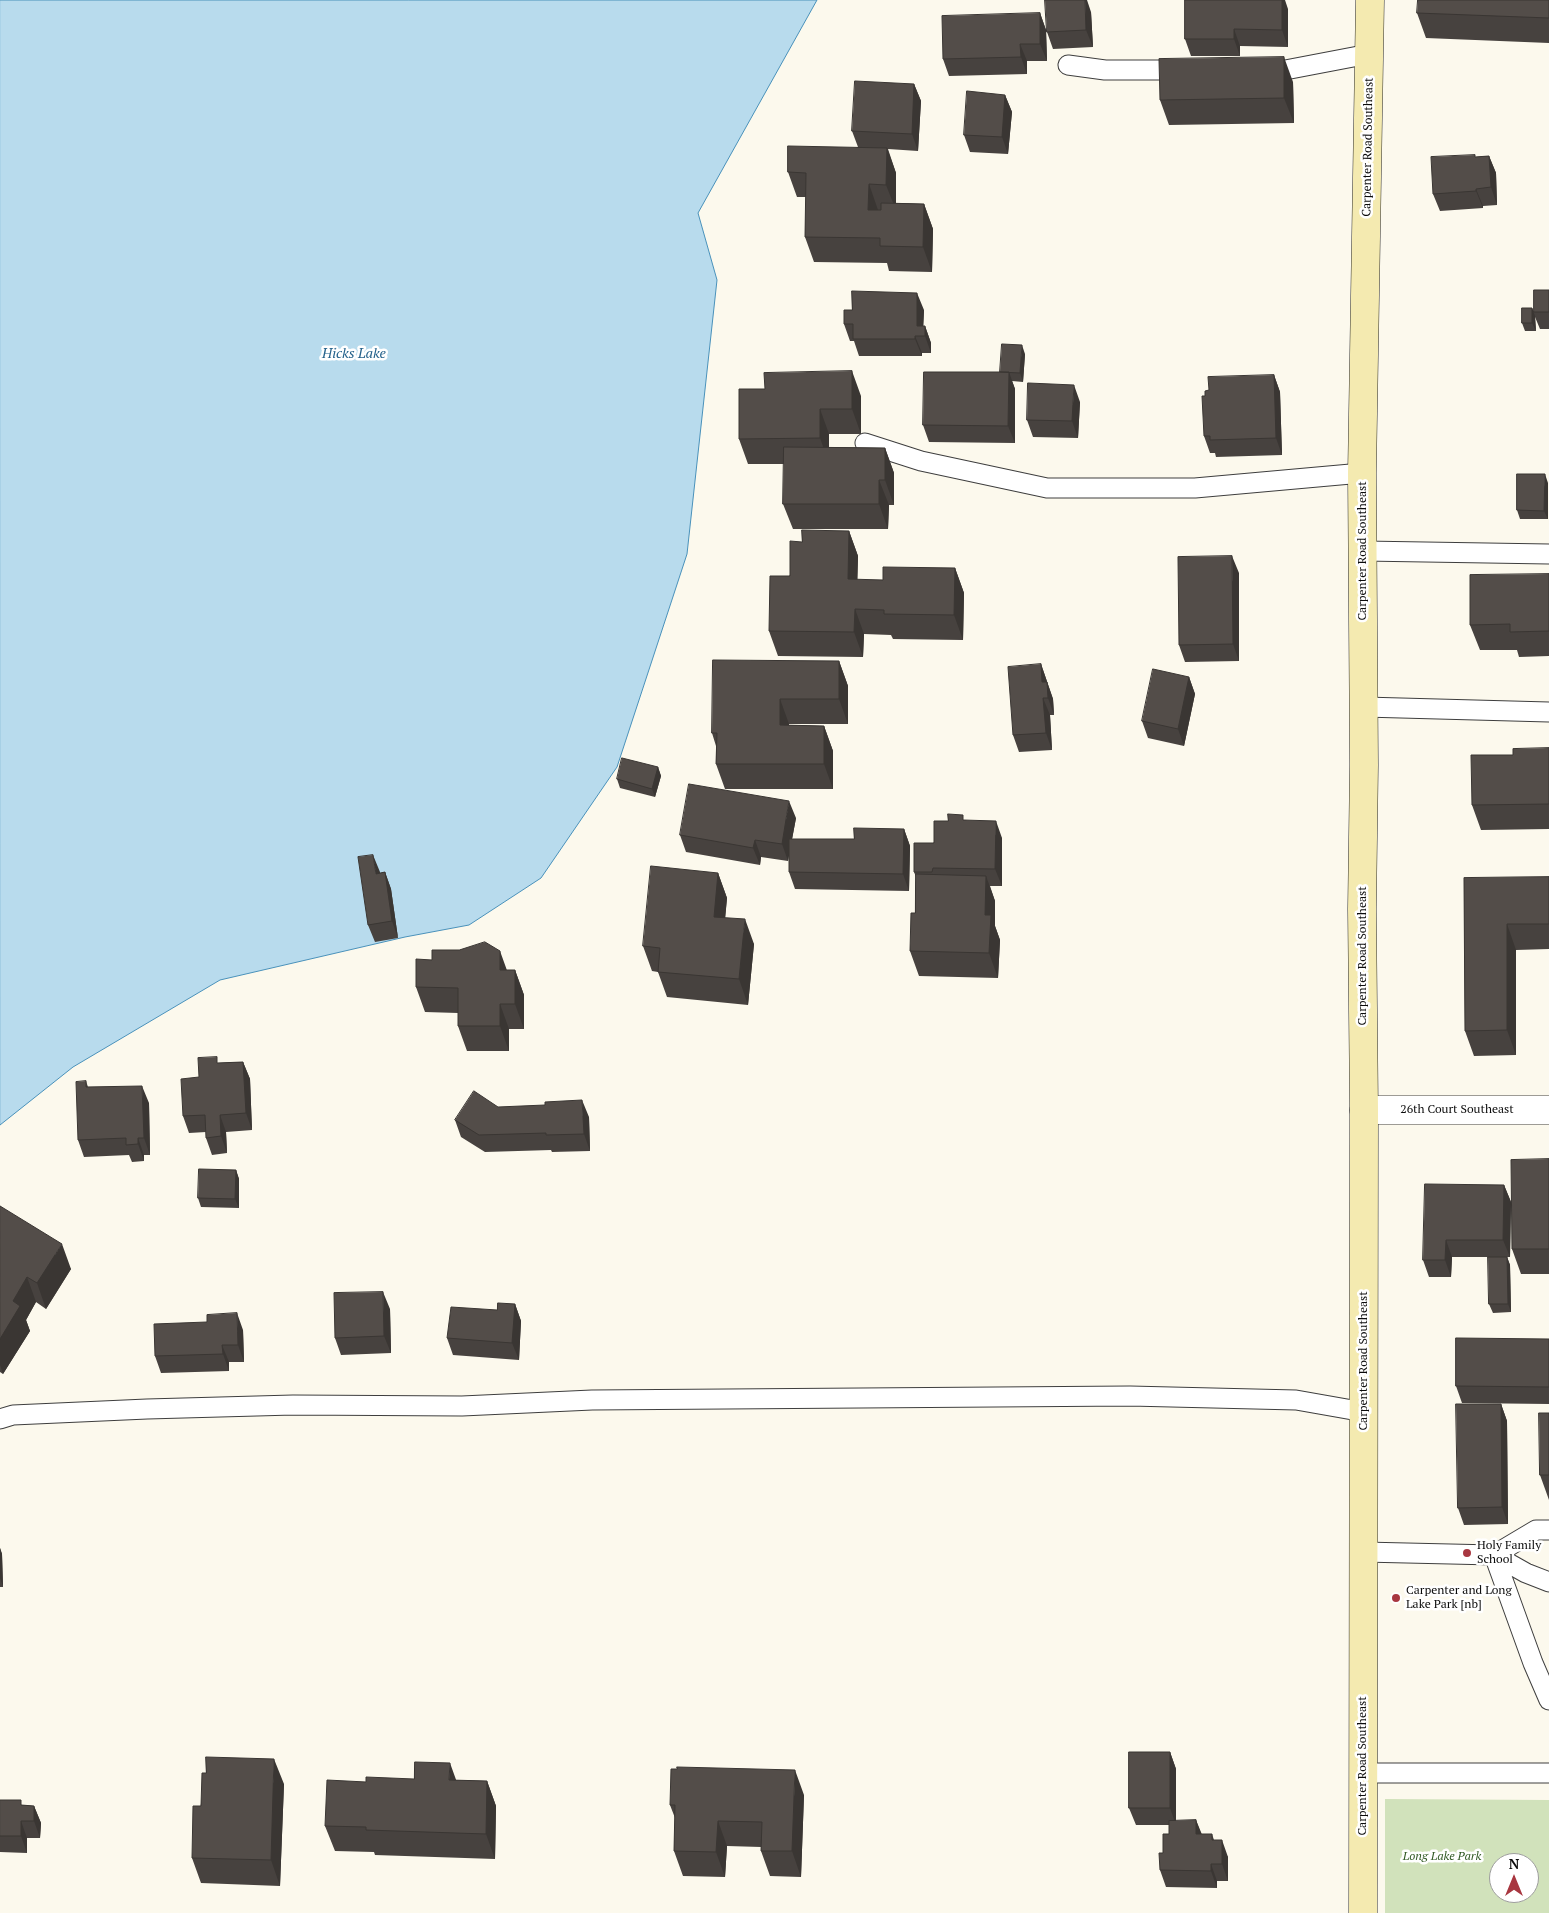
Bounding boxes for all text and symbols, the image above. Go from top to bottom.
street label: Carpenter Road Southeast [1360,77,1376,217]
water label: Hicks Lake [322,346,386,362]
street label: Carpenter Road Southeast [1356,481,1370,621]
street label: Carpenter Road Southeast [1356,886,1370,1026]
street label: 26th Court Southeast [1400,1103,1514,1117]
street label: Carpenter Road Southeast [1357,1291,1371,1431]
place label: Holy Family School [1477,1539,1541,1567]
marker: Holy Family School [1461,1547,1473,1559]
place label: Carpenter and Long Lake Park [nb] [1406,1584,1512,1612]
marker: Carpenter and Long Lake Park [nb] [1390,1592,1402,1604]
street label: Carpenter Road Southeast [1356,1696,1370,1836]
park label: Long Lake Park [1403,1850,1481,1864]
north arrow [1489,1853,1539,1903]
text: N [1509,1854,1519,1873]

